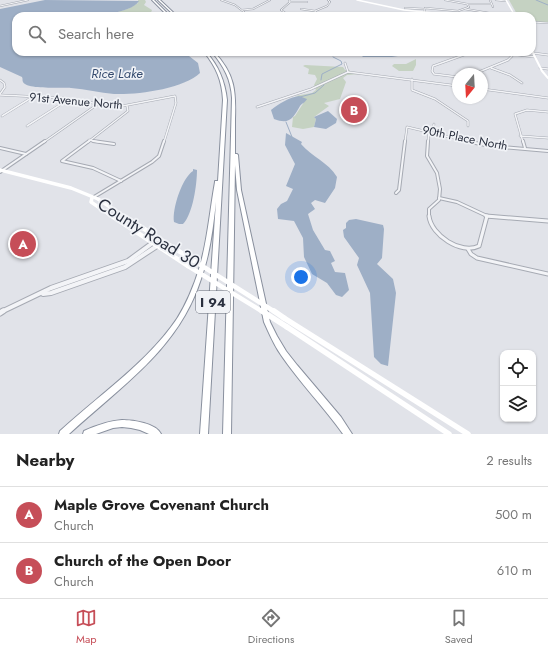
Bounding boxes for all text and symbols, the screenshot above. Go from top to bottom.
search box [12,12,536,56]
icon: search [26,23,48,45]
text: Search here [58,23,134,45]
water label: Rice Lake [91,64,143,83]
north arrow [452,68,488,104]
street label: 91st Avenue North [29,88,123,114]
pin: B [341,95,367,125]
street label: 90th Place North [421,121,509,155]
street label: County Road 30 [93,192,205,274]
pin: A [10,229,36,259]
your location [291,267,311,287]
road number: I 94 [196,291,230,313]
map controls [500,350,536,422]
button: locate [500,350,536,386]
button: layers [500,386,536,422]
text: Nearby [16,448,74,472]
text: 2 results [486,451,532,470]
text: Maple Grove Covenant Church [54,494,269,516]
text: A [24,505,34,524]
text: 500 m [495,505,532,524]
text: Church [54,516,94,535]
text: Church of the Open Door [54,550,231,572]
text: B [25,561,33,580]
text: 610 m [497,561,532,580]
text: Church [54,572,94,591]
tab: Map [75,607,97,647]
tab: Directions [248,607,294,647]
tab: Saved [445,607,473,647]

